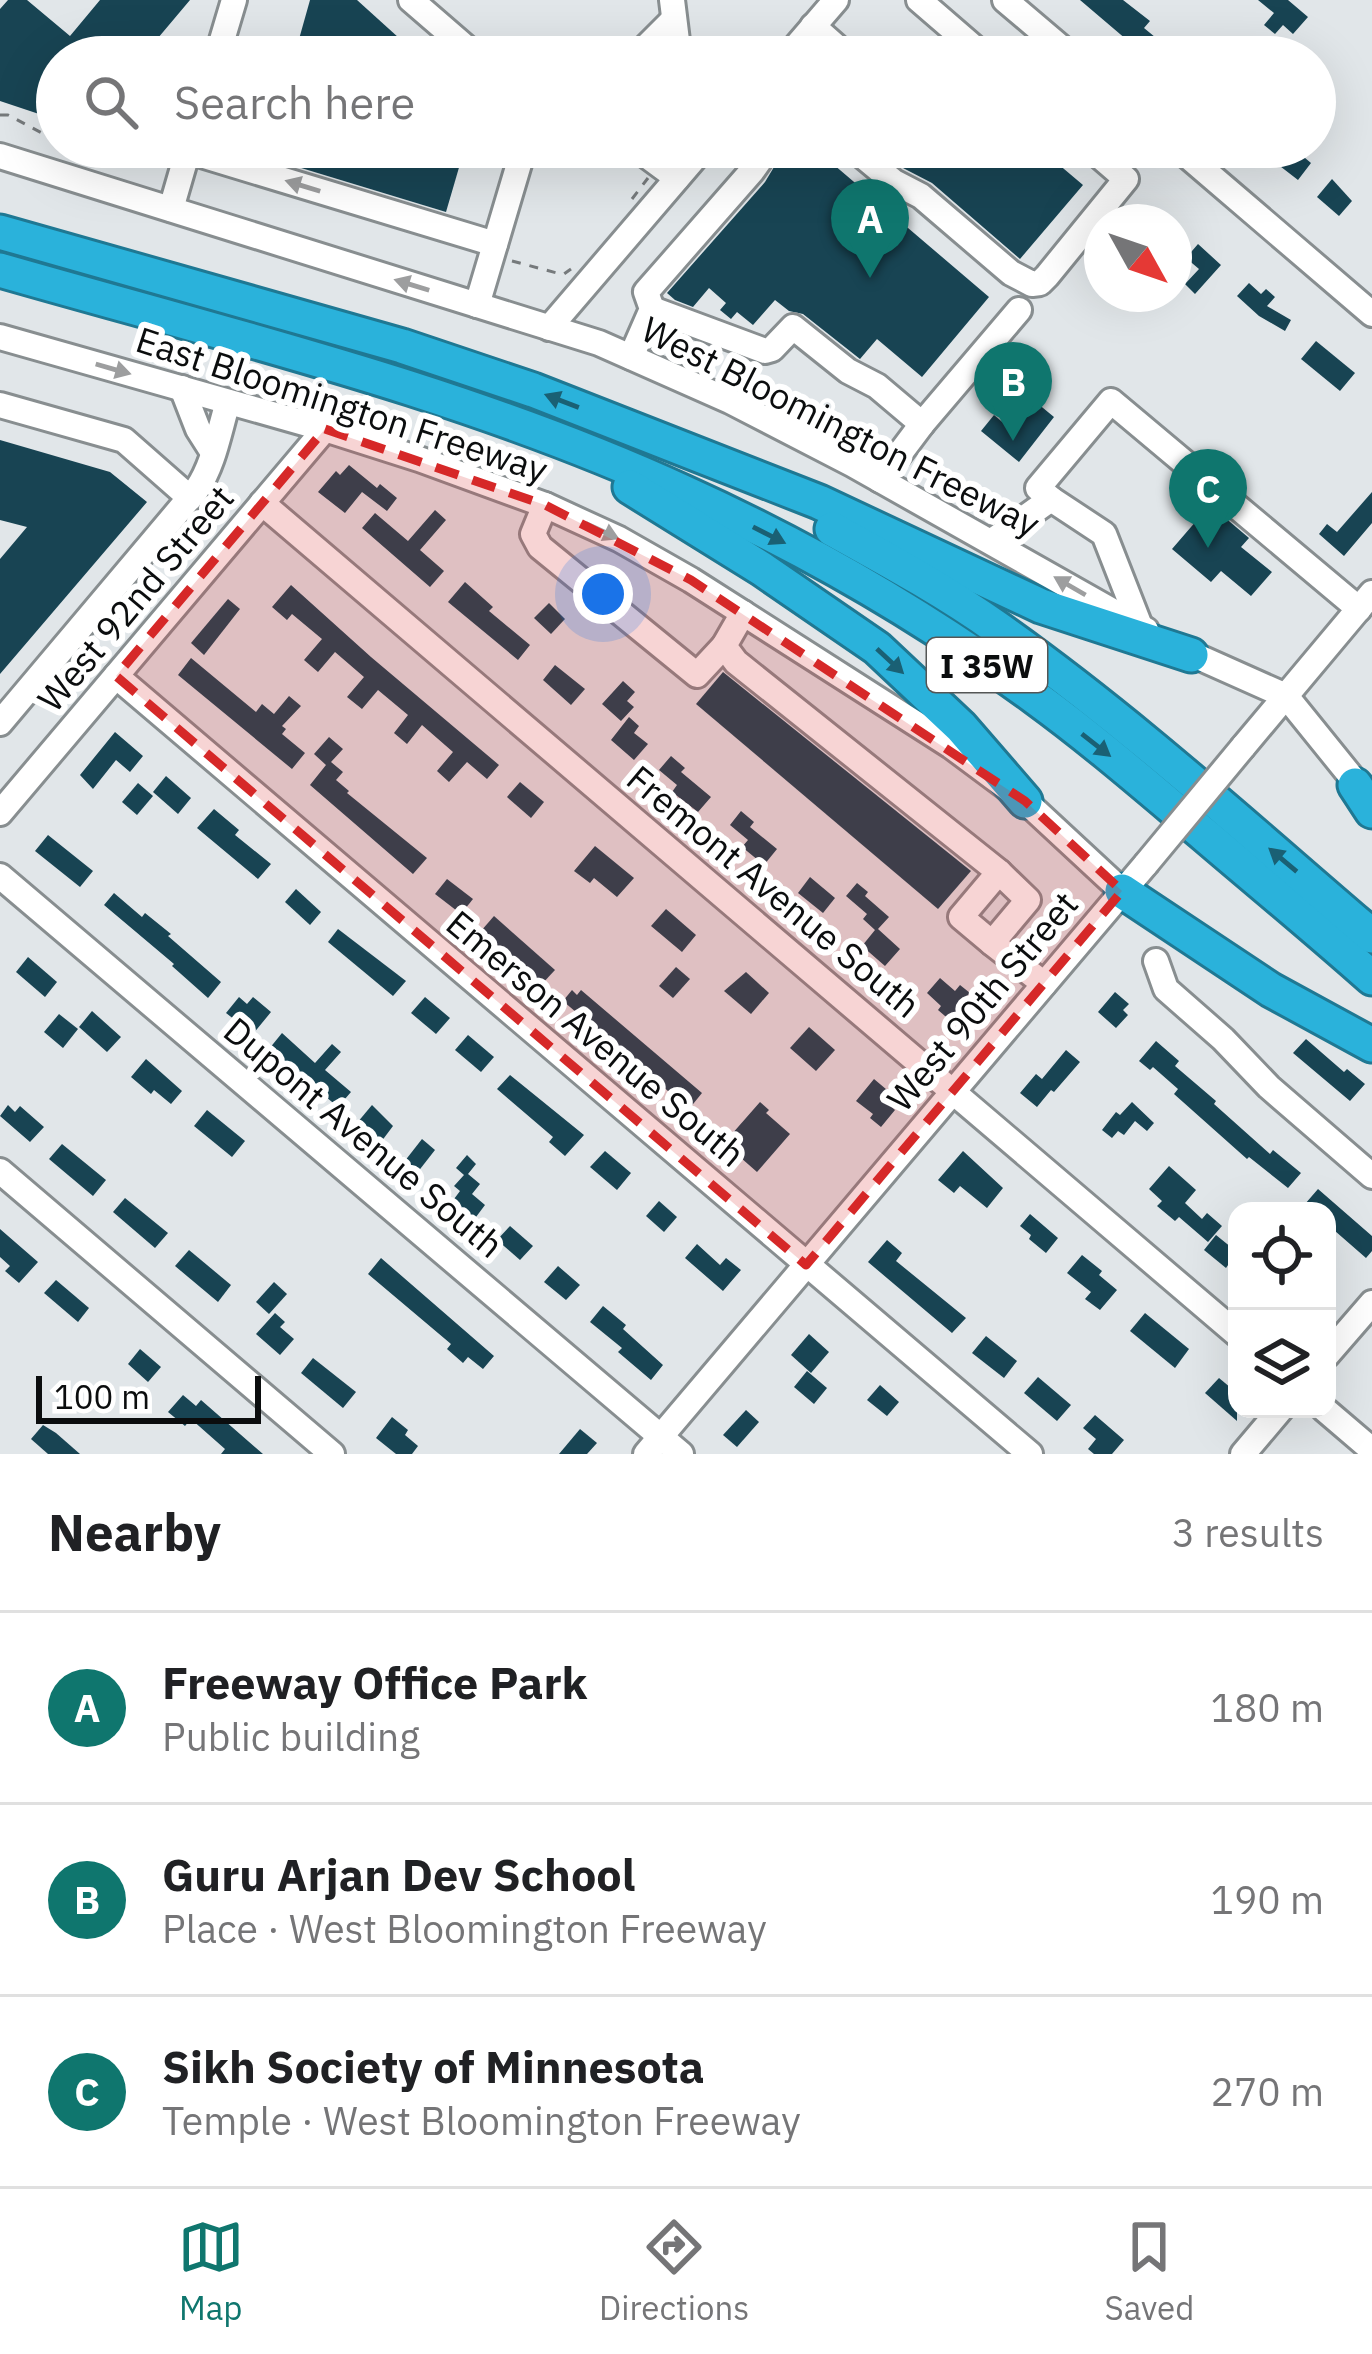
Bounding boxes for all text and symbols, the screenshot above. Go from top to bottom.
search box [36,36,1336,168]
icon: search [78,69,144,135]
text: Search here [174,73,415,131]
one-way arrow [284,176,320,194]
pin: A [831,179,909,278]
north arrow [1084,204,1192,312]
one-way arrow [393,275,430,293]
street label: West Bloomington Freeway [635,307,1047,545]
street label: East Bloomington Freeway [130,315,554,493]
pin: B [974,342,1052,441]
one-way arrow [94,360,131,379]
one-way arrow [544,391,580,410]
pin: C [1169,449,1247,548]
street label: West 92nd Street [27,475,243,721]
one-way arrow [584,521,619,541]
one-way arrow [751,524,786,544]
your location [573,564,633,624]
one-way arrow [1053,576,1087,597]
road number: I 35W [927,638,1047,692]
one-way arrow [876,646,905,674]
one-way arrow [1081,732,1112,757]
street label: Fremont Avenue South [618,755,930,1027]
one-way arrow [1268,848,1298,874]
street label: West 90th Street [876,881,1088,1121]
street label: Emerson Avenue South [437,899,755,1177]
street label: Dupont Avenue South [215,1006,513,1268]
map controls [1228,1202,1336,1418]
button: locate [1228,1202,1336,1310]
button: layers [1228,1310,1336,1418]
scale bar [36,1370,261,1423]
text: 100 m [54,1375,150,1418]
text: Nearby [48,1499,221,1565]
text: 3 results [1172,1507,1324,1558]
text: Freeway Office Park [162,1653,588,1711]
text: A [74,1682,100,1733]
text: 180 m [1211,1682,1324,1733]
text: Public building [162,1711,420,1762]
text: Guru Arjan Dev School [162,1845,635,1903]
text: B [74,1874,100,1925]
text: 190 m [1211,1874,1324,1925]
text: Place · West Bloomington Freeway [162,1903,767,1954]
text: Sikh Society of Minnesota [162,2037,704,2095]
text: C [74,2066,100,2117]
text: 270 m [1211,2066,1324,2117]
text: Temple · West Bloomington Freeway [162,2095,801,2146]
tab: Map [178,2214,244,2329]
tab: Directions [599,2214,749,2329]
tab: Saved [1105,2214,1194,2329]

